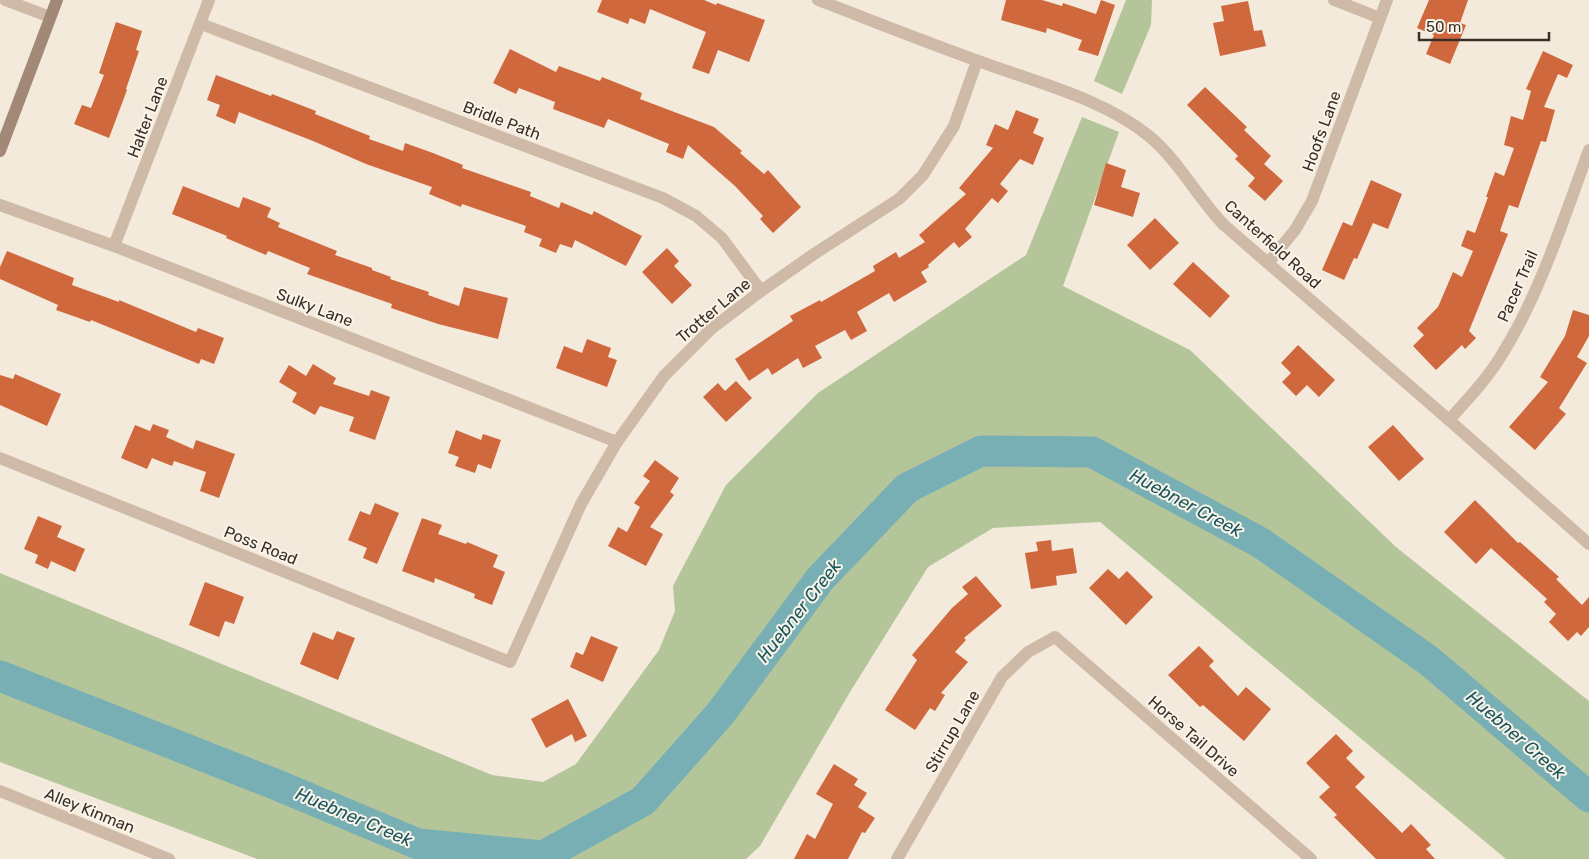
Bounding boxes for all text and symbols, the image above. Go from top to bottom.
scale bar [1419,10,1549,42]
text: 50 m [1426,18,1461,36]
street label: Halter Lane [123,74,172,160]
street label: Hoofs Lane [1298,88,1345,174]
street label: Bridle Path [460,97,543,144]
street label: Canterfield Road [1220,196,1325,293]
street label: Pacer Trail [1493,247,1542,325]
street label: Trotter Lane [673,274,754,347]
street label: Sulky Lane [274,284,356,331]
water label: Huebner Creek [1126,464,1247,542]
street label: Poss Road [221,522,300,569]
water label: Huebner Creek [752,555,846,667]
water label: Huebner Creek [1462,686,1571,785]
street label: Stirrup Lane [921,687,984,776]
street label: Horse Tail Drive [1144,692,1243,781]
water label: Huebner Creek [292,783,416,852]
street label: Alley Kinman [42,784,138,837]

